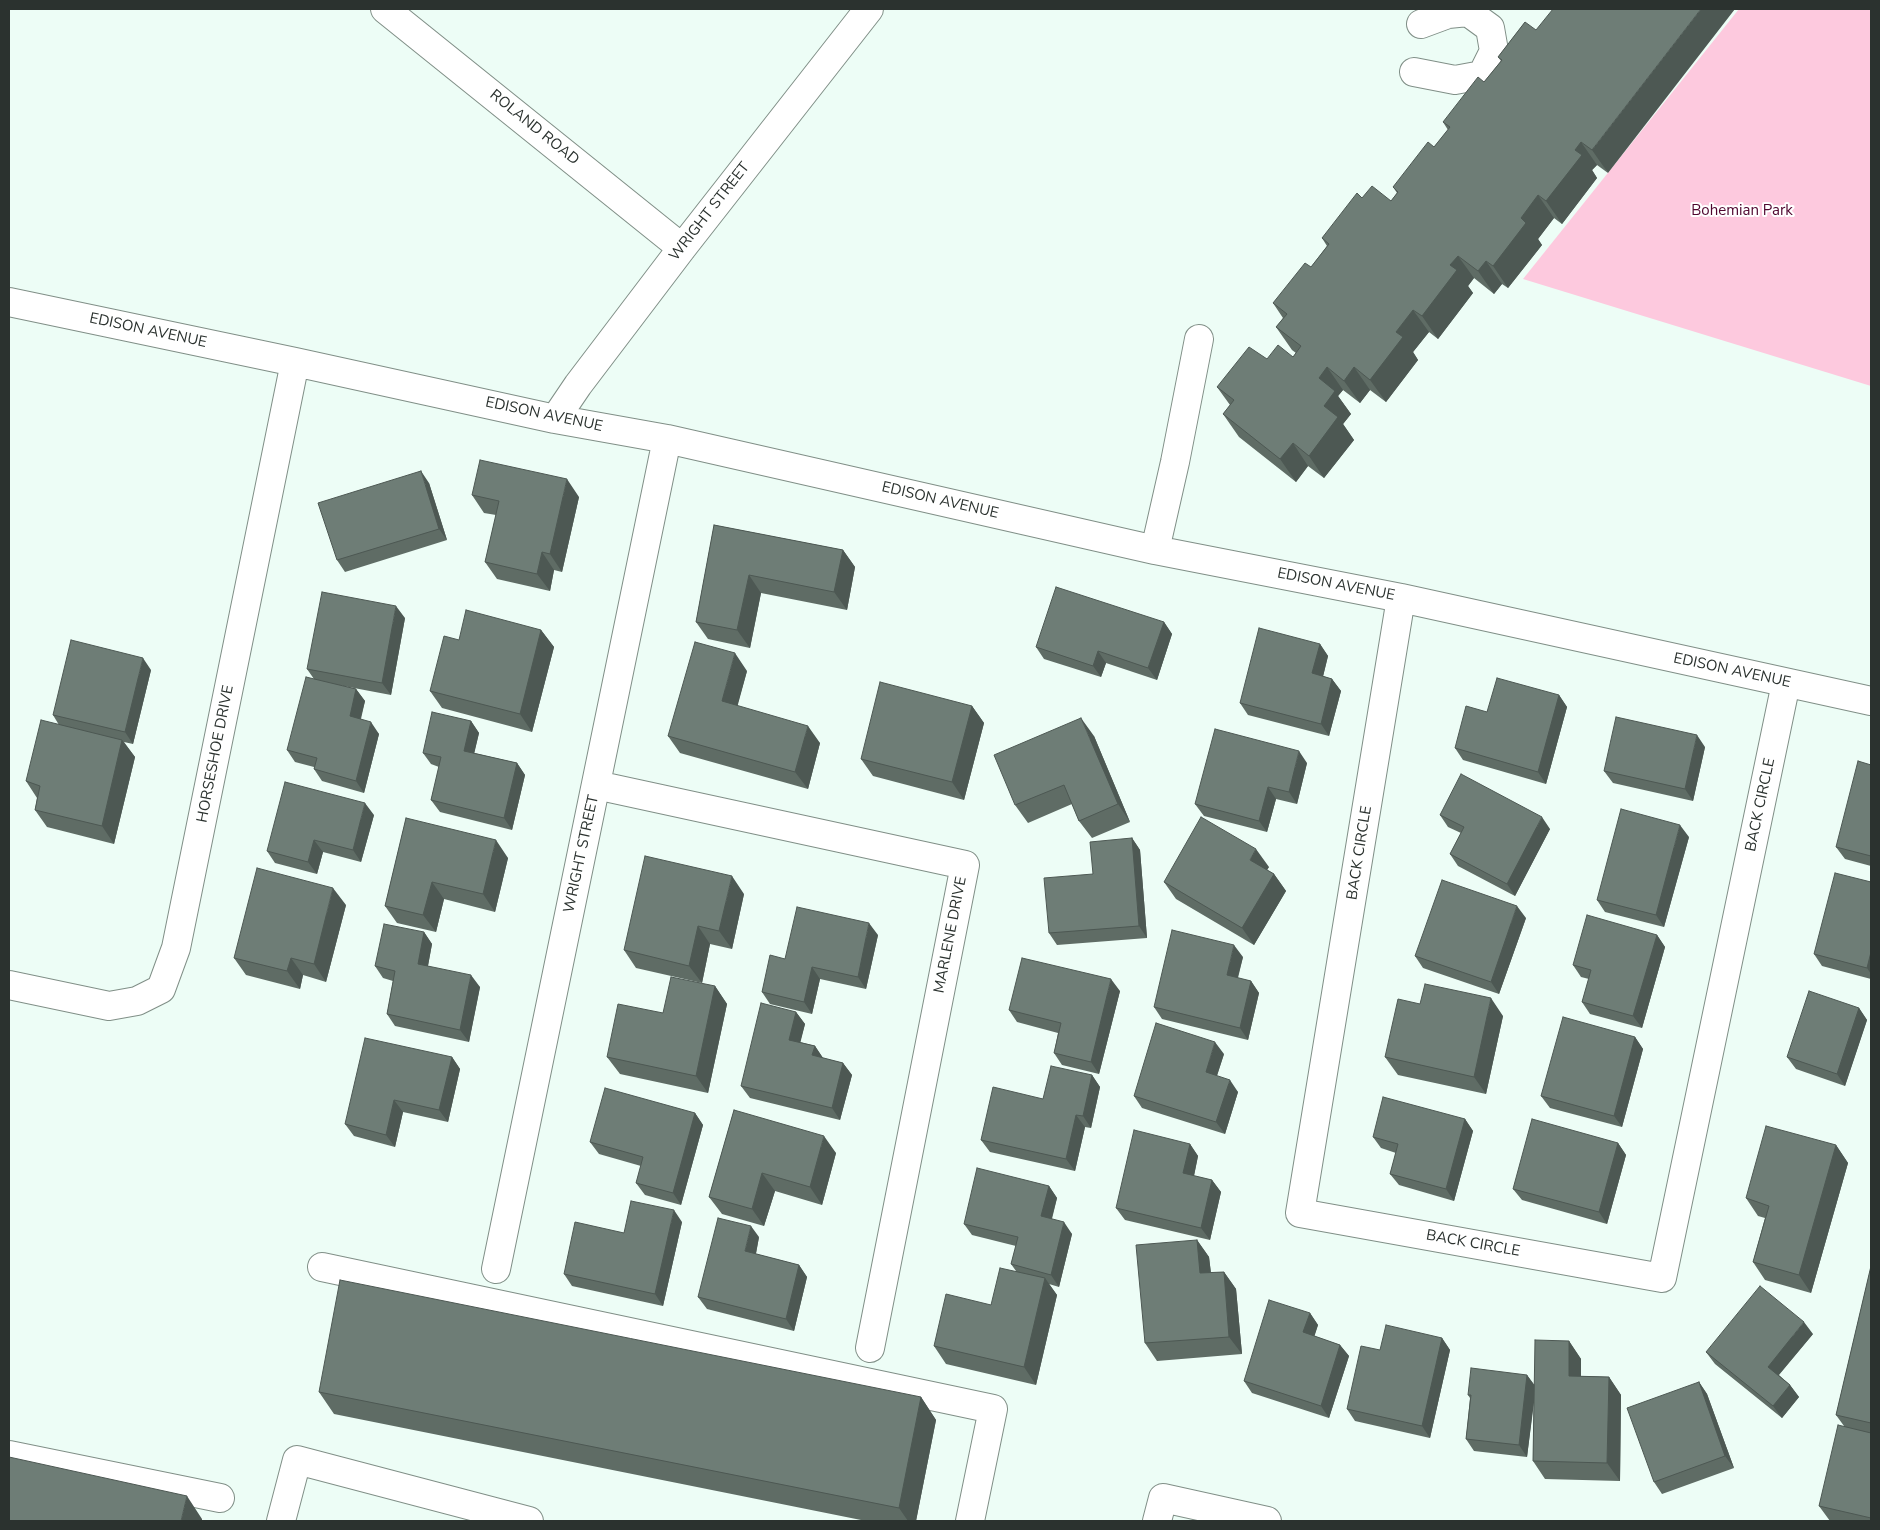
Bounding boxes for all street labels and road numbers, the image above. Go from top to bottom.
street label: ROLAND ROAD [486,86,582,170]
street label: WRIGHT STREET [666,159,754,265]
street label: EDISON AVENUE [88,310,208,352]
street label: EDISON AVENUE [484,394,604,436]
street label: EDISON AVENUE [880,479,1000,523]
street label: EDISON AVENUE [1276,565,1396,605]
street label: EDISON AVENUE [1672,650,1792,692]
street label: HORSESHOE DRIVE [194,684,238,824]
street label: BACK CIRCLE [1742,757,1780,853]
street label: WRIGHT STREET [561,793,603,915]
street label: BACK CIRCLE [1344,805,1376,901]
street label: MARLENE DRIVE [931,875,971,995]
street label: BACK CIRCLE [1425,1227,1521,1261]

